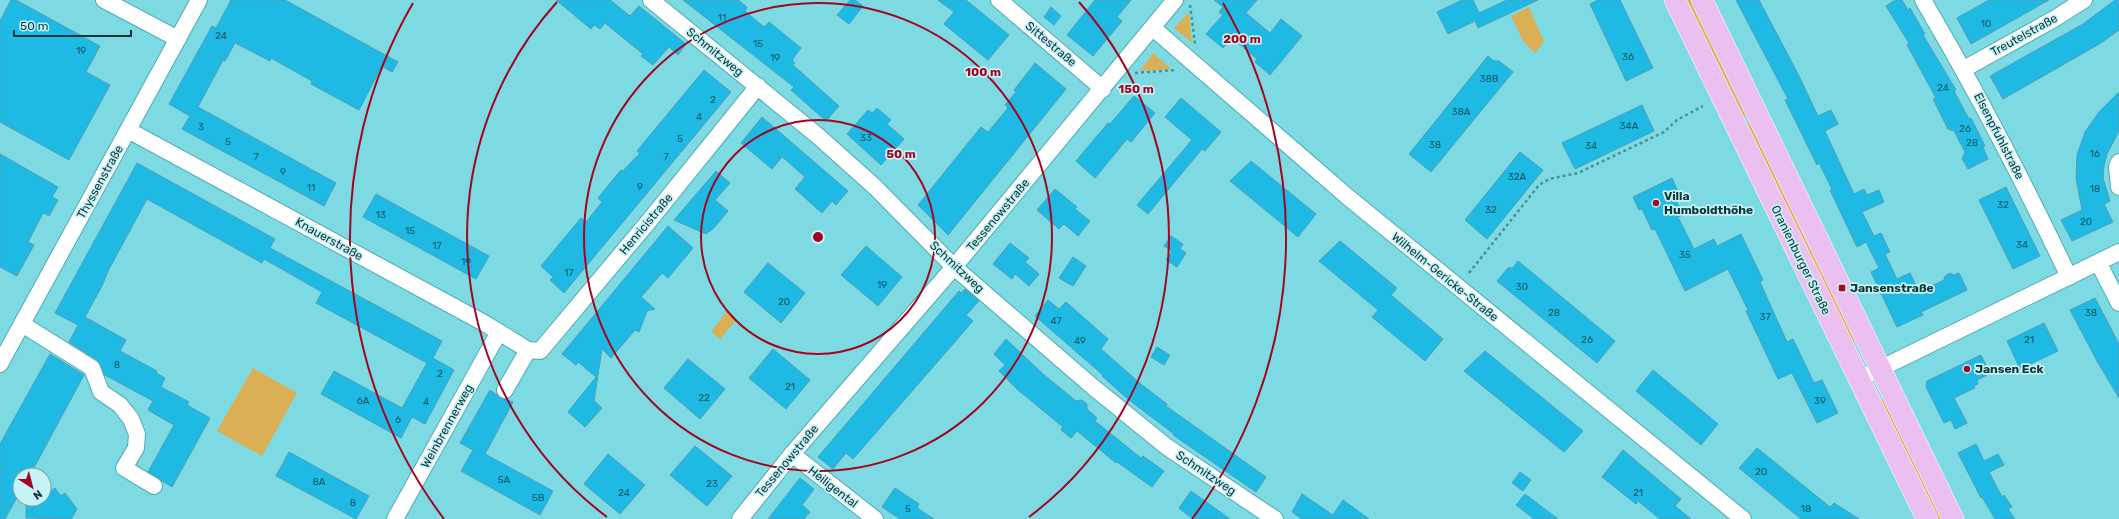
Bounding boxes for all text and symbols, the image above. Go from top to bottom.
street label: Treutelstraße [1988,11,2060,59]
scale bar [14,12,131,38]
house number: 11 [718,12,726,24]
house number: 10 [1981,18,1991,30]
text: 50 m [20,19,48,33]
street label: Sittestraße [1023,19,1080,70]
street label: Schmitzweg [684,25,746,79]
house number: 24 [215,30,227,42]
text: 200 m [1223,32,1261,46]
house number: 15 [753,38,763,50]
house number: 19 [76,45,86,57]
house number: 36 [1622,51,1634,63]
house number: 19 [770,52,780,64]
text: 100 m [965,65,1001,79]
house number: 38B [1479,73,1499,85]
text: 150 m [1118,82,1154,96]
house number: 24 [1937,82,1949,94]
street label: Elsenpfuhlstraße [1971,90,2027,182]
house number: 2 [710,94,716,106]
house number: 38A [1451,106,1471,118]
house number: 4 [696,111,702,123]
house number: 34A [1620,120,1639,132]
house number: 3 [198,121,204,133]
house number: 26 [1959,123,1971,135]
house number: 33 [860,132,872,144]
house number: 5 [677,133,683,145]
house number: 5 [225,136,231,148]
house number: 28 [1966,137,1978,149]
house number: 38 [1429,139,1441,151]
house number: 34 [1585,140,1597,152]
street label: Thyssenstraße [74,142,126,221]
text: 50 m [886,147,916,161]
house number: 16 [2090,148,2100,160]
house number: 7 [253,151,259,163]
house number: 7 [663,151,669,163]
house number: 9 [280,166,286,178]
house number: 32A [1508,171,1527,183]
street label: Tessenowstraße [964,176,1033,254]
house number: 9 [637,181,643,193]
house number: 11 [307,182,315,194]
house number: 18 [2090,183,2100,195]
place label: Villa Humboldthöhe [1664,189,1753,217]
street label: Henricistraße [616,190,676,257]
marker: Villa Humboldthöhe [1651,198,1661,208]
house number: 32 [1997,199,2009,211]
street label: Oranienburger Straße [1768,203,1834,317]
house number: 32 [1485,204,1497,216]
house number: 13 [376,209,386,221]
street label: Knauerstraße [293,215,366,264]
house number: 20 [2080,216,2092,228]
house number: 15 [405,225,415,237]
centre of rings [811,230,825,244]
street label: Wilhelm-Gericke-Straße [1389,230,1501,324]
street label: Schmitzweg [927,238,987,296]
house number: 34 [2016,239,2028,251]
house number: 17 [432,240,442,252]
house number: 35 [1679,249,1691,261]
house number: 19 [461,256,471,268]
house number: 17 [564,267,574,279]
house number: 19 [877,279,887,291]
house number: 30 [1516,281,1528,293]
place label: Jansenstraße [1850,281,1934,295]
marker: Jansenstraße [1837,283,1847,293]
house number: 20 [778,296,790,308]
house number: 28 [1548,307,1560,319]
house number: 38 [2085,307,2097,319]
house number: 37 [1759,311,1771,323]
house number: 47 [1050,315,1062,327]
house number: 26 [1581,334,1593,346]
house number: 21 [2024,334,2034,346]
house number: 49 [1074,335,1086,347]
house number: 8 [114,359,120,371]
place label: Jansen Eck [1975,362,2044,376]
marker: Jansen Eck [1962,364,1972,374]
house number: 2 [437,368,443,380]
house number: 21 [785,381,795,393]
street label: Weinbrennerweg [418,382,476,470]
house number: 22 [698,392,710,404]
house number: 6A [357,395,370,407]
house number: 39 [1814,395,1826,407]
house number: 4 [423,396,429,408]
house number: 6 [395,414,401,426]
street label: Tessenowstraße [753,422,822,500]
street label: Schmitzweg [1173,448,1239,498]
street label: Heiligental [805,463,861,511]
house number: 20 [1755,466,1767,478]
north arrow [12,467,52,507]
house number: 5A [498,474,511,486]
house number: 8A [312,476,326,488]
house number: 23 [706,478,718,490]
text: N [30,487,45,502]
house number: 24 [618,487,630,499]
house number: 21 [1633,487,1643,499]
house number: 5B [532,492,545,504]
house number: 8 [350,497,356,509]
house number: 5 [905,503,911,515]
house number: 18 [1801,503,1811,515]

